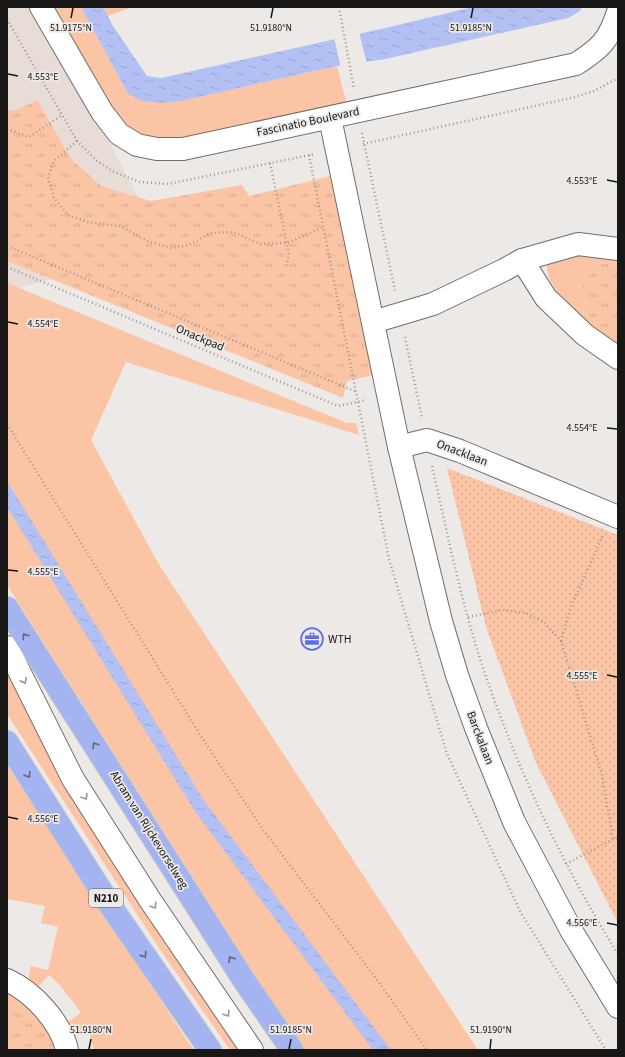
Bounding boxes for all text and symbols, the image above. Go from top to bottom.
text: 51.9175°N [50,21,92,35]
text: 51.9180°N [250,21,292,35]
text: 51.9185°N [450,21,492,35]
text: 4.553°E [28,70,58,84]
street label: Fascinatio Boulevard [255,103,361,141]
text: 4.553°E [567,174,597,188]
text: 4.554°E [28,317,58,331]
street label: Onackpad [173,320,227,356]
text: 4.554°E [567,421,597,435]
street label: Onacklaan [434,435,490,471]
text: 4.555°E [28,565,58,579]
office icon: WTH [299,626,325,652]
place label: WTH [328,631,352,648]
one-way arrow [22,633,30,640]
text: 4.555°E [567,669,597,683]
one-way arrow [20,677,27,685]
street label: Barckalaan [462,709,498,767]
one-way arrow [92,742,100,749]
street label: Abram van Rijckevorselweg [106,768,192,892]
one-way arrow [23,771,31,778]
one-way arrow [80,793,87,800]
text: 4.556°E [28,812,58,826]
road number: N210 [89,889,123,907]
one-way arrow [149,902,157,909]
text: 4.556°E [567,916,597,930]
one-way arrow [139,951,147,958]
one-way arrow [228,956,236,963]
one-way arrow [222,1010,230,1017]
text: 51.9180°N [70,1023,112,1037]
text: 51.9185°N [270,1023,312,1037]
text: 51.9190°N [470,1023,512,1037]

